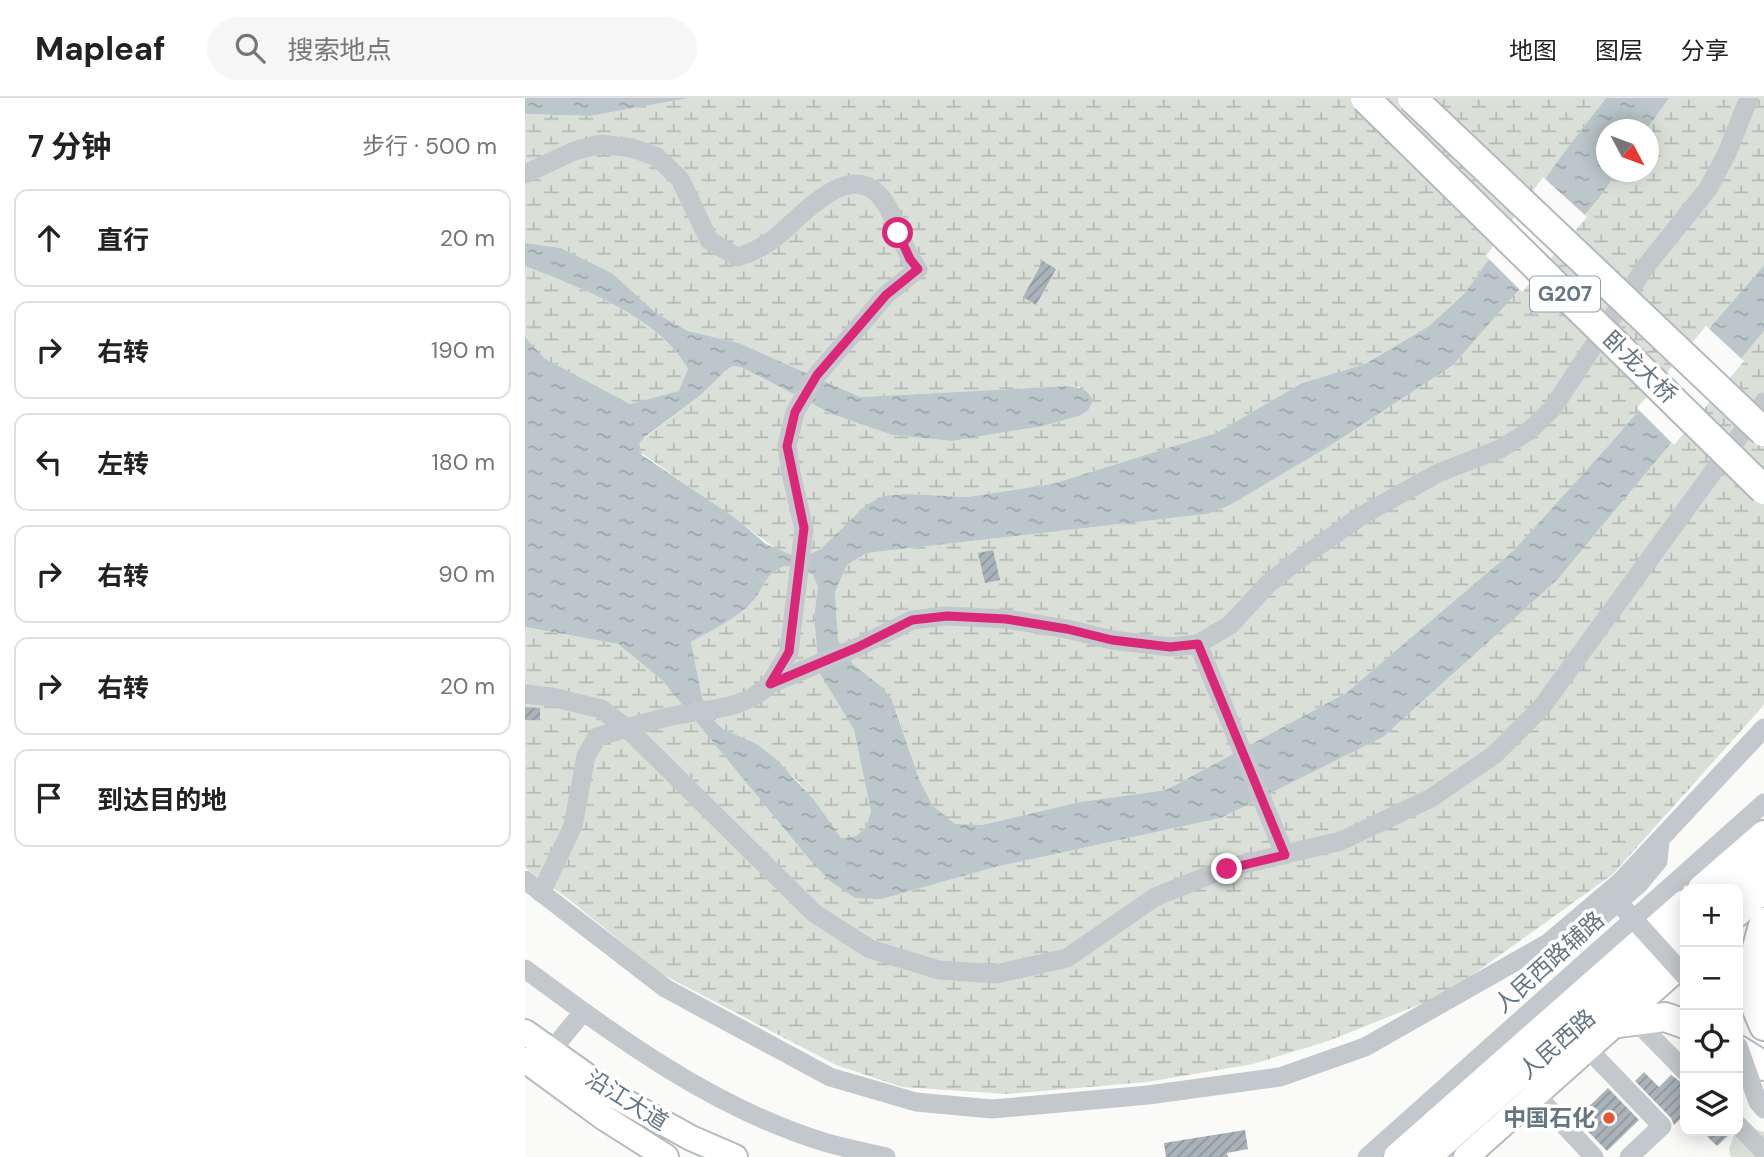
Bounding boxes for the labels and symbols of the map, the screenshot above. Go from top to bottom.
north arrow [1596,119,1659,182]
route start [882,217,913,248]
road number: G207 [1530,276,1600,312]
street label: 卧龙大桥 [1596,324,1684,410]
route end [1211,853,1242,884]
street label: 人民西路辅路 [1488,905,1610,1019]
street label: 人民西路 [1512,1003,1602,1085]
street label: 沿江大道 [580,1063,674,1137]
place label: 中国石化 [1503,1103,1595,1133]
marker: 中国石化 [1601,1110,1617,1126]

